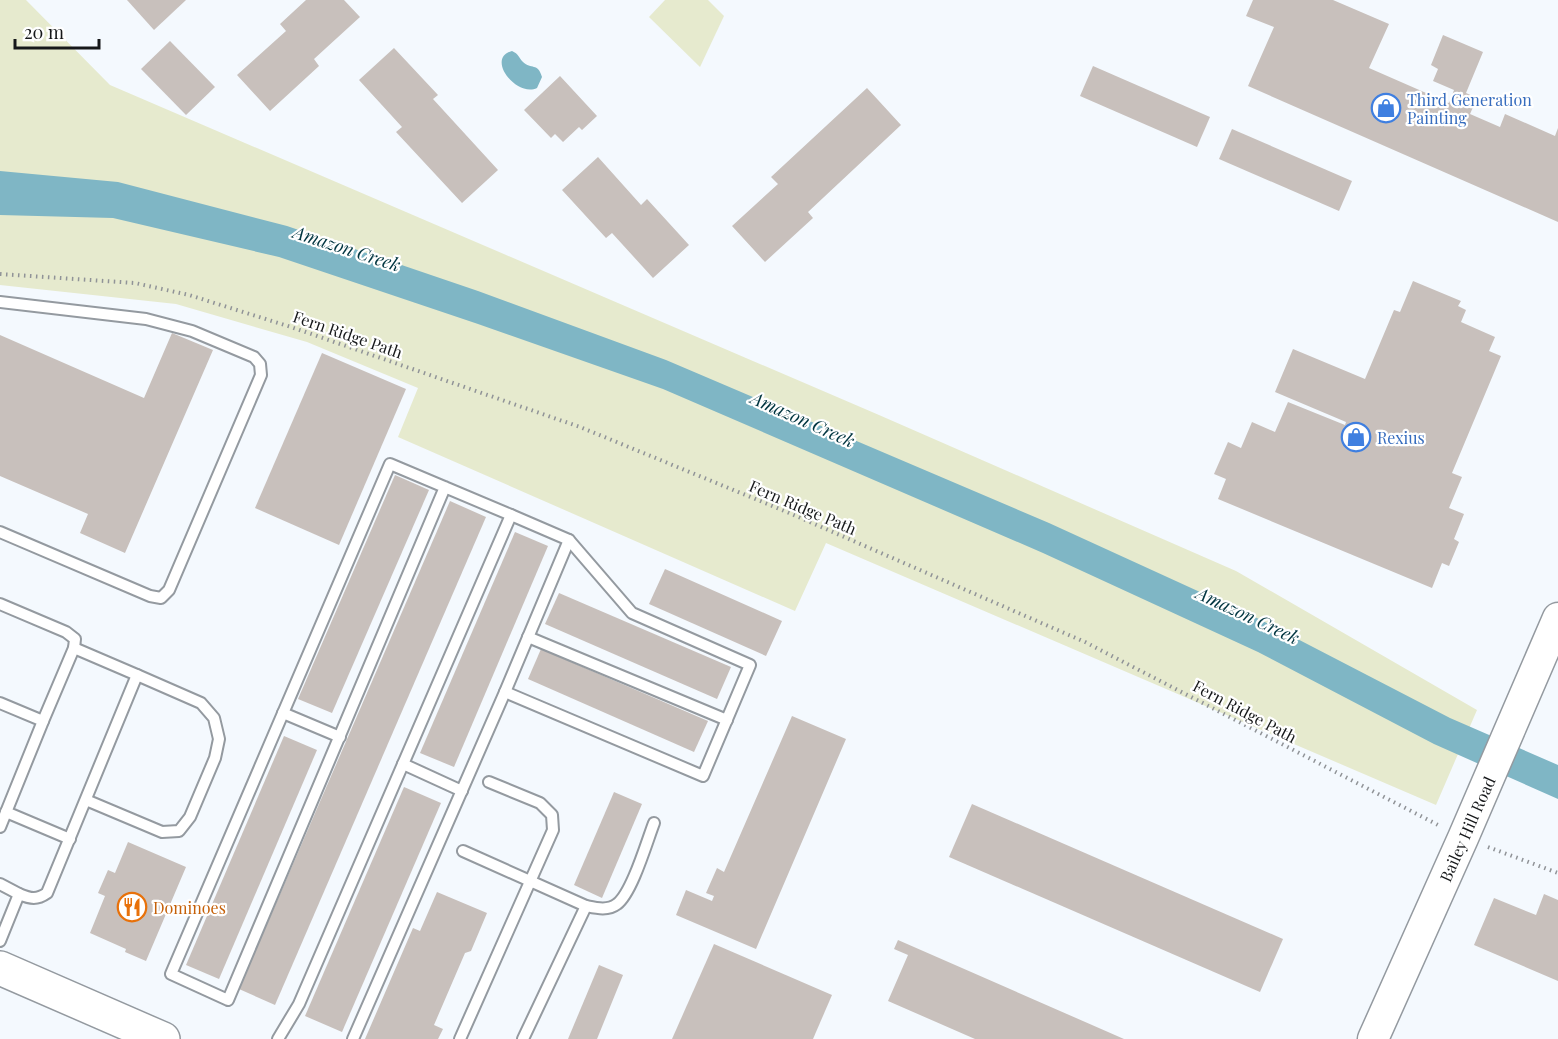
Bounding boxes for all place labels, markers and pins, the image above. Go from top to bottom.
place label: Third Generation Painting [1407,89,1532,128]
shop icon: Third Generation Painting [1370,92,1402,124]
shop icon: Rexius [1340,421,1372,453]
place label: Rexius [1377,427,1425,448]
restaurant icon: Dominoes [116,891,148,923]
place label: Dominoes [153,897,226,918]

